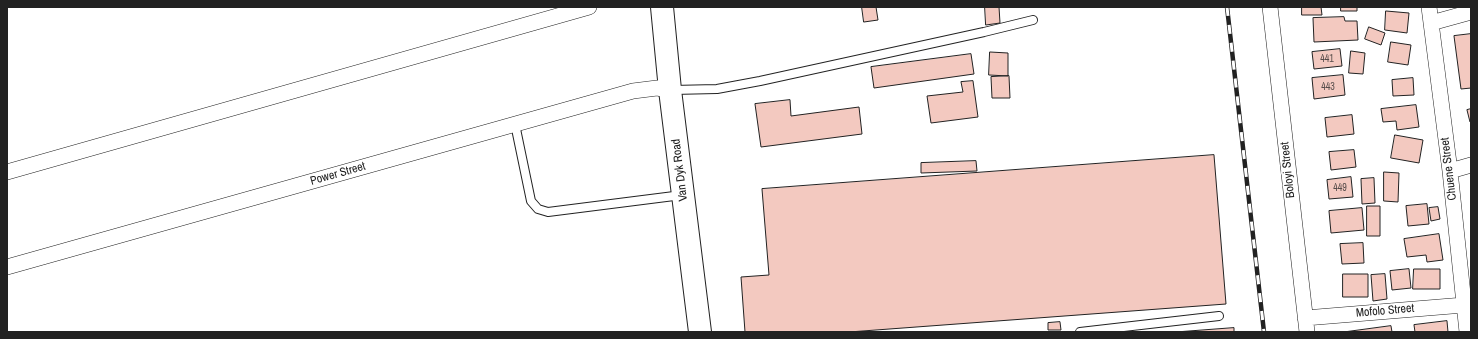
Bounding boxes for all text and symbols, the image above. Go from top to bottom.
house number: 441 [1320,53,1334,65]
house number: 443 [1321,81,1335,93]
street label: Chuene Street [1438,137,1460,201]
street label: Van Dyk Road [669,138,691,202]
street label: Boloyi Street [1278,141,1298,199]
street label: Power Street [309,159,367,189]
house number: 449 [1333,182,1347,194]
street label: Mofolo Street [1355,301,1415,321]

